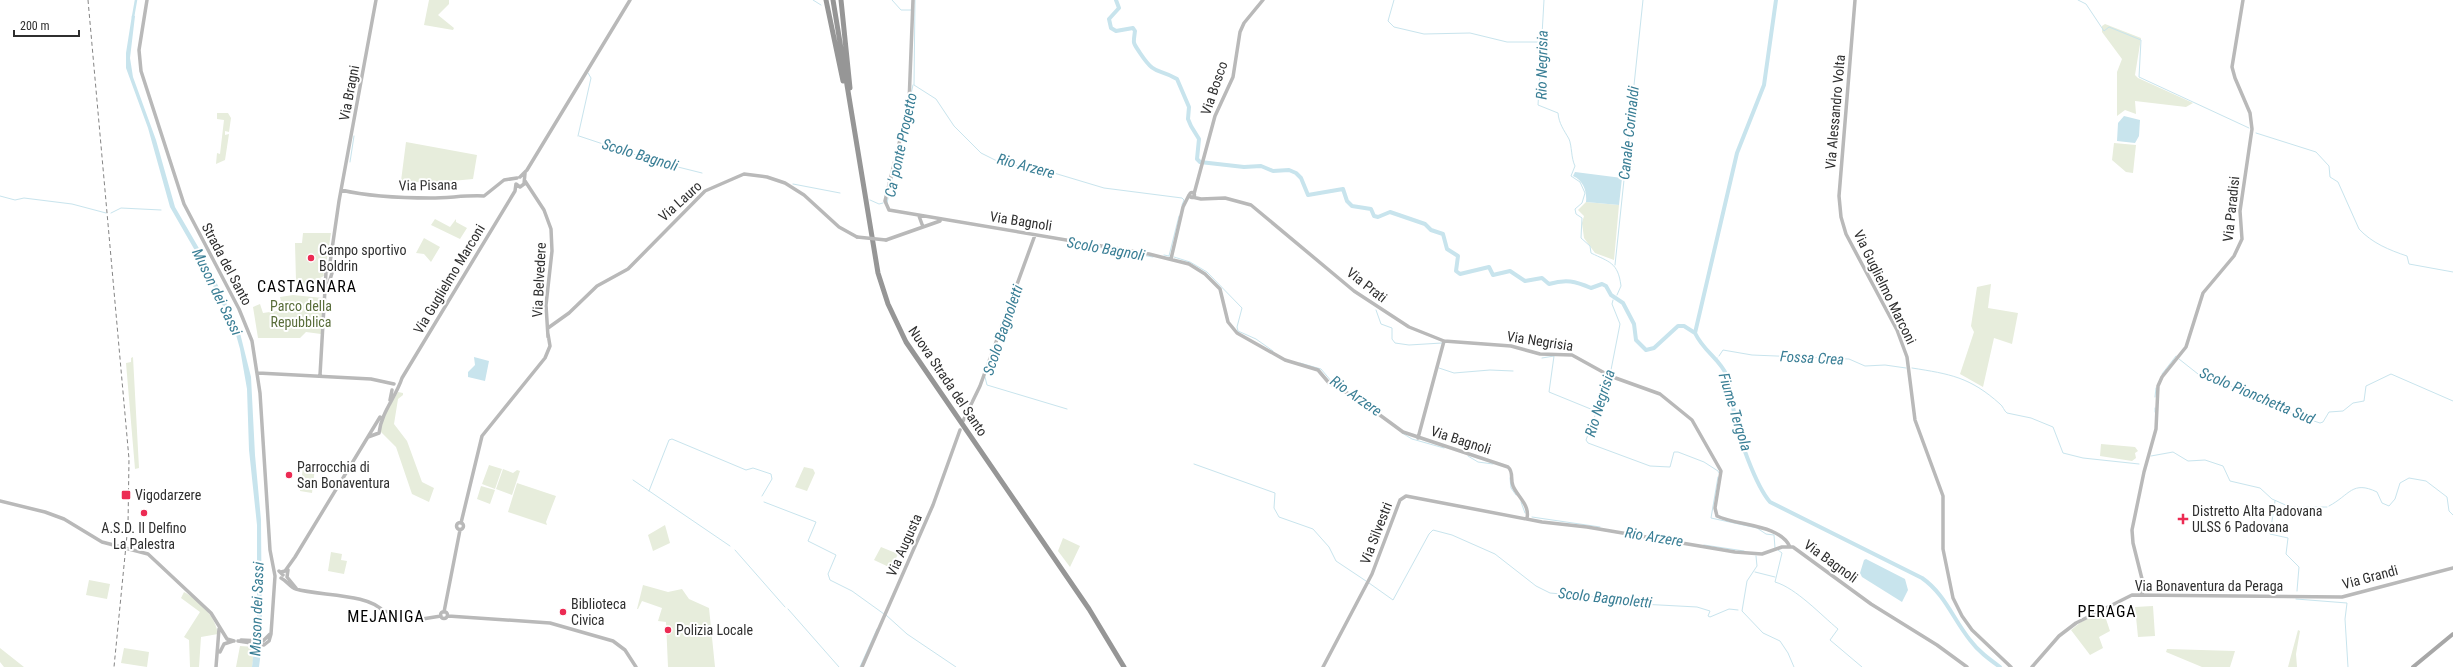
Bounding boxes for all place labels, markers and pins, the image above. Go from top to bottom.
place label: Campo sportivo Boldrin [319,242,407,274]
marker: Campo sportivo Boldrin [306,253,316,263]
place label: Parrocchia di San Bonaventura [297,459,390,491]
marker: Parrocchia di San Bonaventura [284,470,294,480]
place label: Vigodarzere [135,487,202,503]
marker: Vigodarzere [120,489,132,501]
place label: Distretto Alta Padovana ULSS 6 Padovana [2192,503,2323,535]
marker: A.S.D. Il Delfino La Palestra [139,508,149,518]
marker: Distretto Alta Padovana ULSS 6 Padovana [2177,513,2189,525]
place label: A.S.D. Il Delfino La Palestra [101,520,187,552]
place label: Biblioteca Civica [571,596,626,628]
marker: Biblioteca Civica [558,607,568,617]
place label: Polizia Locale [676,622,753,638]
marker: Polizia Locale [663,625,673,635]

